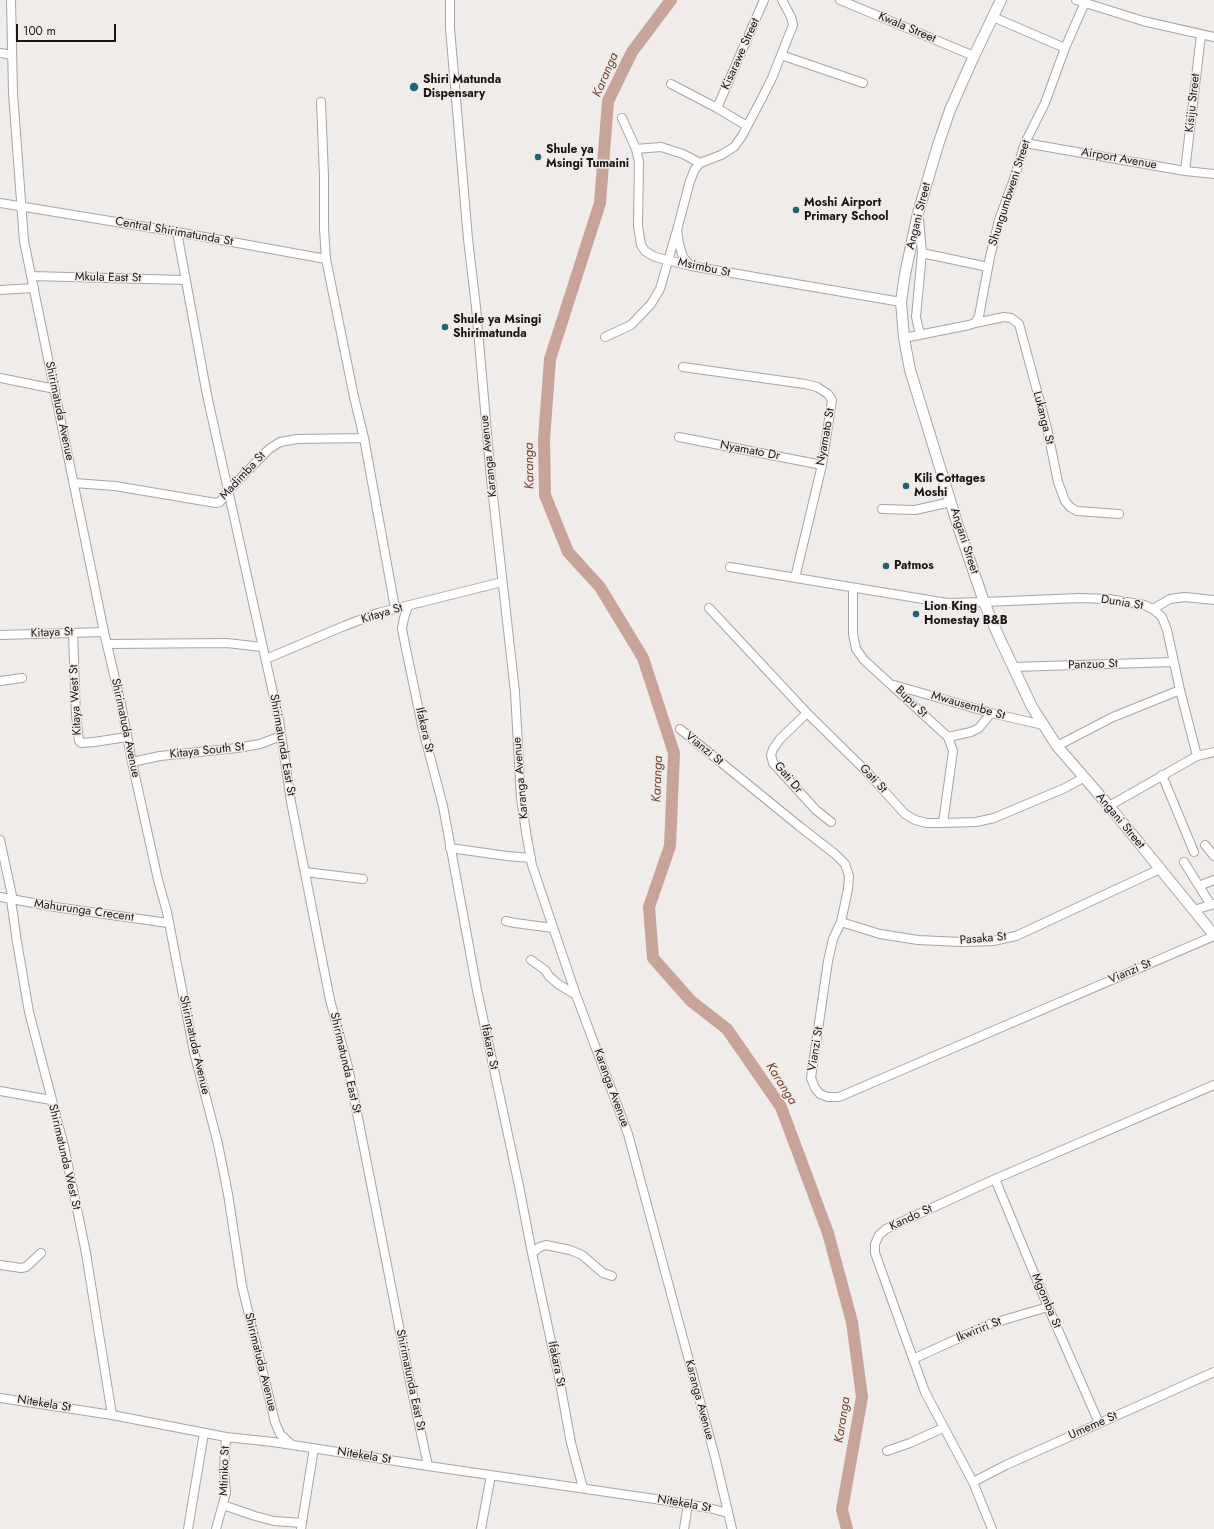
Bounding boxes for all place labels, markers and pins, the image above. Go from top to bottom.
place label: Shiri Matunda Dispensary [423,73,501,101]
marker: Shiri Matunda Dispensary [408,81,420,93]
place label: Shule ya Msingi Tumaini [546,143,629,171]
marker: Shule ya Msingi Tumaini [533,152,543,162]
place label: Moshi Airport Primary School [804,196,889,224]
marker: Moshi Airport Primary School [791,205,801,215]
place label: Shule ya Msingi Shirimatunda [453,313,541,341]
marker: Shule ya Msingi Shirimatunda [440,322,450,332]
place label: Kili Cottages Moshi [914,472,985,500]
marker: Kili Cottages Moshi [901,481,911,491]
place label: Patmos [894,559,934,573]
marker: Patmos [881,561,891,571]
place label: Lion King Homestay B&B [924,600,1008,628]
marker: Lion King Homestay B&B [911,609,921,619]

